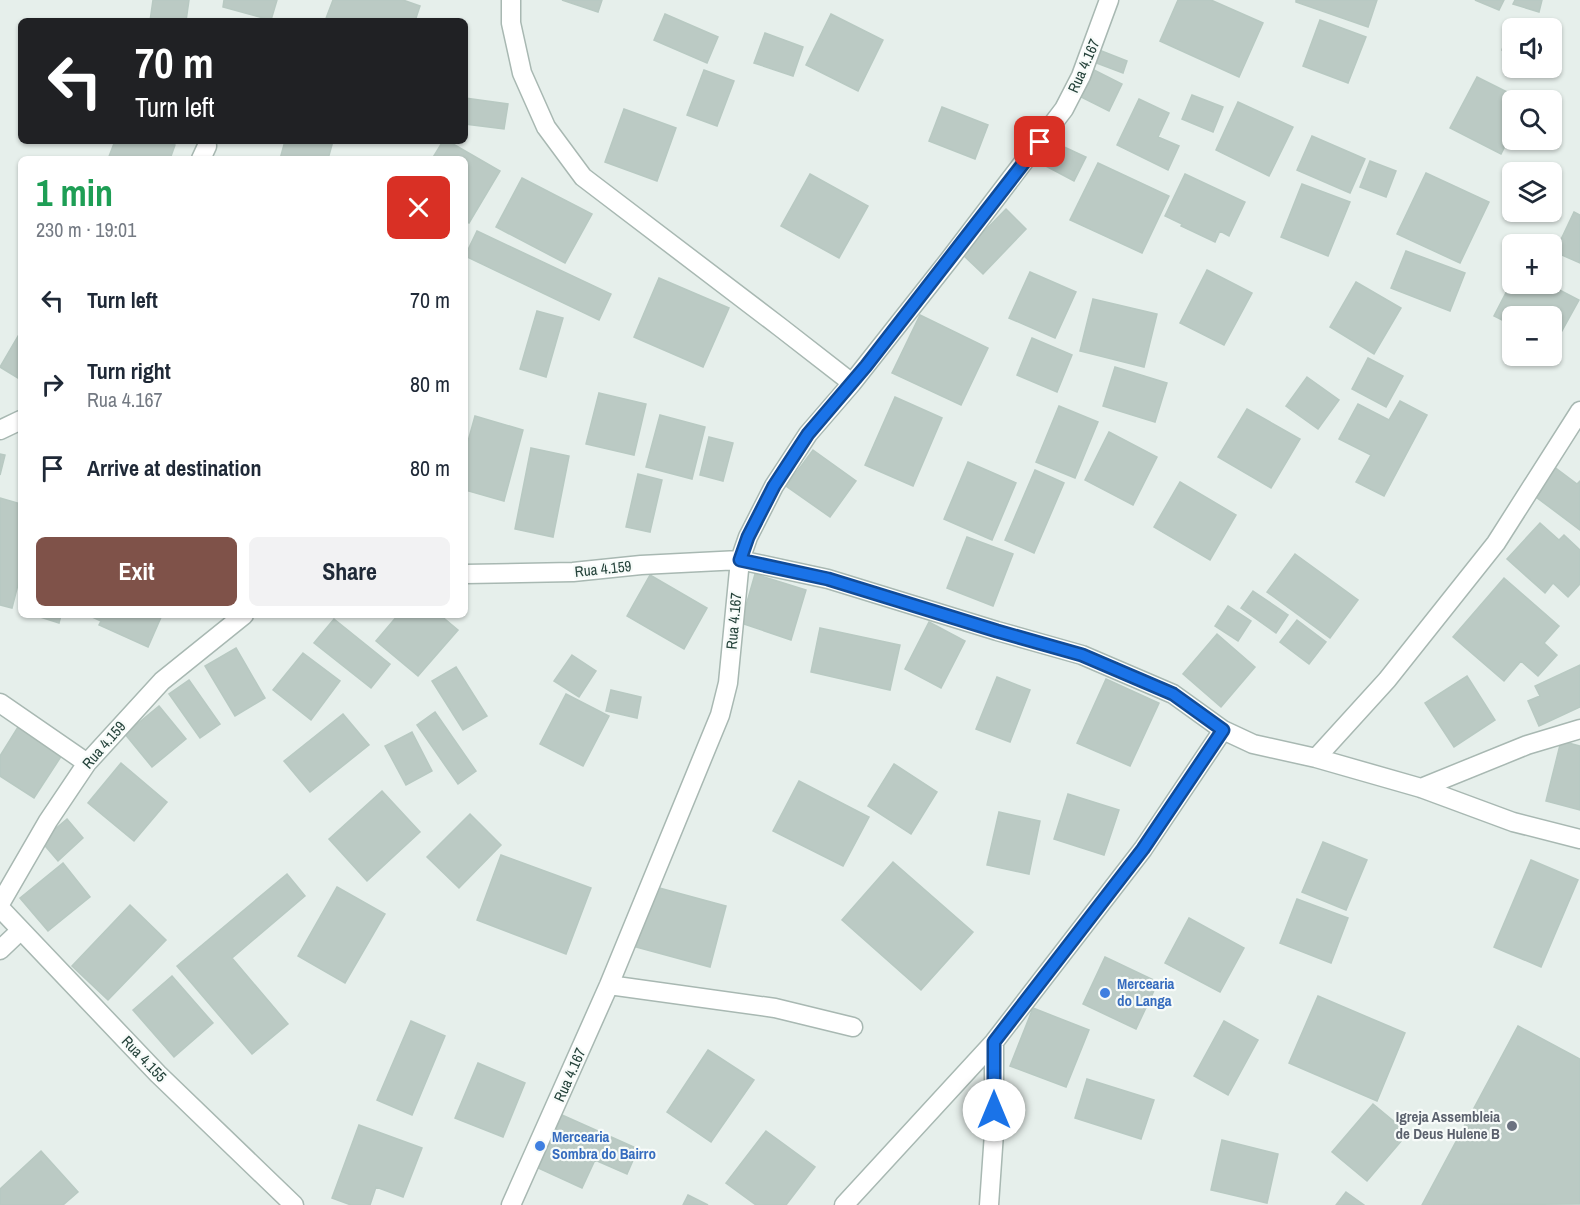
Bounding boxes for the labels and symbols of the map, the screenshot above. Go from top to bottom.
street label: Rua 4.167 [1062,35,1105,96]
pin [1014,116,1065,167]
street label: Rua 4.159 [574,555,632,582]
street label: Rua 4.167 [721,592,746,650]
street label: Rua 4.159 [77,716,130,773]
place label: Mercearia do Langa [1117,973,1175,1011]
marker: Mercearia do Langa [1098,986,1112,1000]
street label: Rua 4.155 [117,1031,172,1086]
street label: Rua 4.167 [548,1044,591,1105]
position arrow [962,1078,1026,1142]
place label: Igreja Assembleia de Deus Hulene B [1395,1106,1500,1144]
marker: Igreja Assembleia de Deus Hulene B [1505,1119,1519,1133]
place label: Mercearia Sombra do Bairro [552,1126,656,1164]
marker: Mercearia Sombra do Bairro [533,1139,547,1153]

